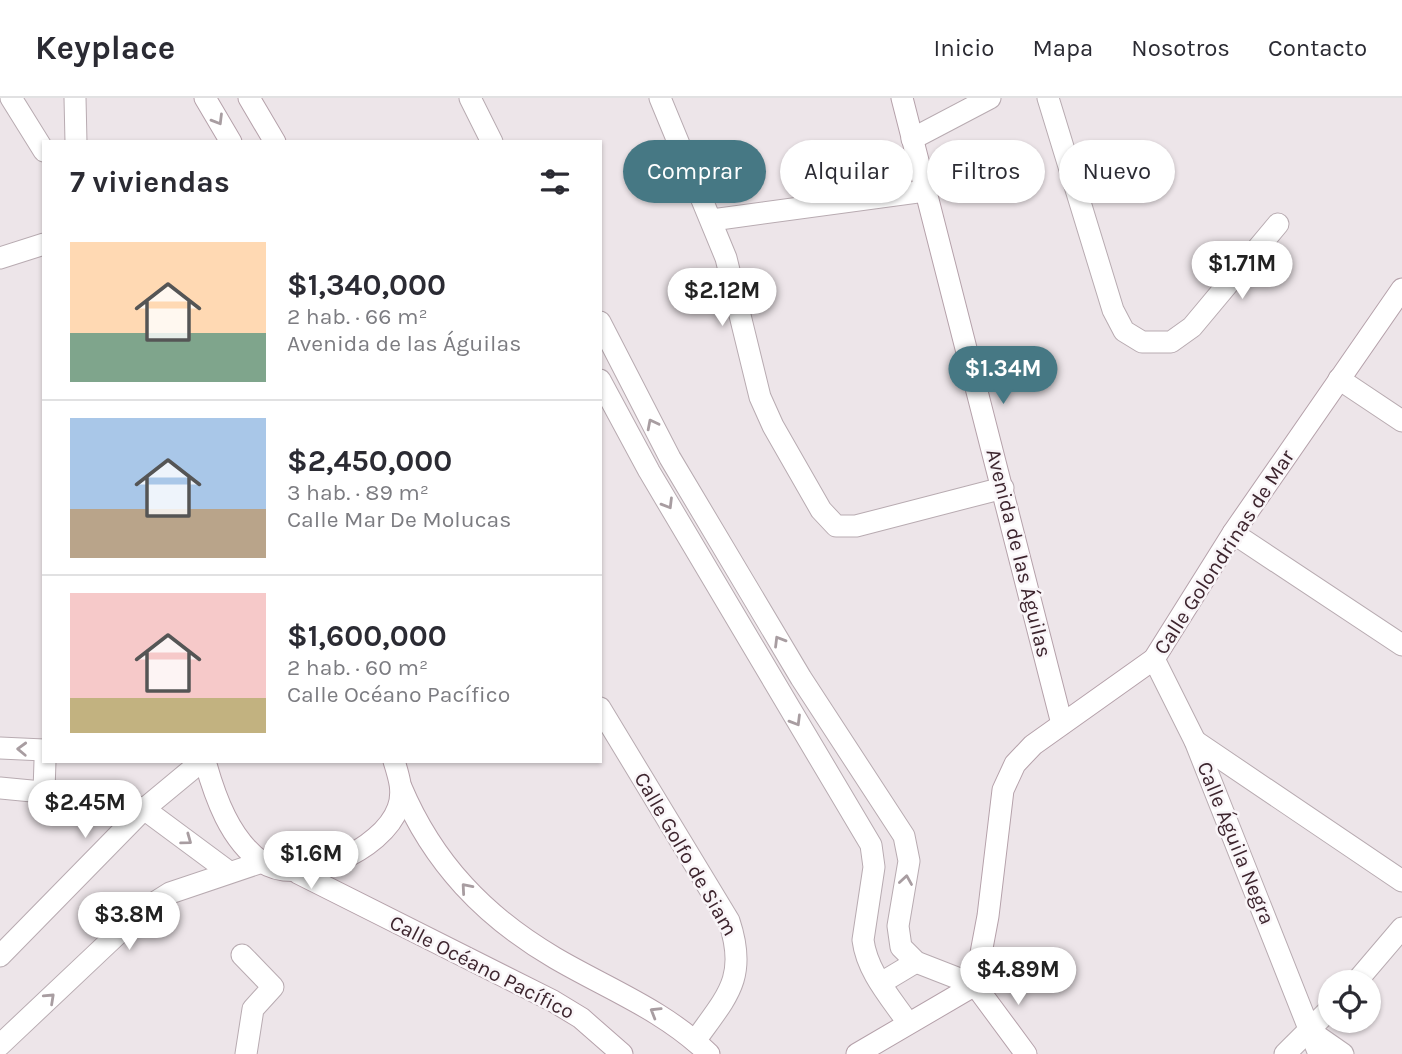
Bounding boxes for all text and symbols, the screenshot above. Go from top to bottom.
text: Keyplace [35,29,175,67]
text: Inicio [933,34,994,62]
text: Mapa [1032,34,1093,62]
text: Nosotros [1131,34,1230,62]
text: Contacto [1268,34,1367,62]
one-way arrow [210,112,223,125]
chip: Comprar [623,140,766,203]
chip: Alquilar [780,140,913,203]
chip: Filtros [927,140,1045,203]
chip: Nuevo [1059,140,1175,203]
icon: filters [536,163,574,201]
text: 7 viviendas [70,164,230,200]
pin: $1.71M [1185,242,1299,301]
text: $1.71M [1208,250,1276,277]
text: $1,340,000 [287,267,446,303]
pin: $2.12M [665,268,779,328]
icon: home [126,270,210,354]
text: $2.12M [684,277,760,304]
text: 2 hab. · 66 m² [287,303,428,330]
text: Avenida de las Águilas [287,330,521,357]
pin: $1.34M [946,346,1060,406]
text: $1.34M [964,355,1042,382]
one-way arrow [647,419,661,431]
text: $2,450,000 [287,443,452,479]
street label: Calle Golondrinas de Mar [1149,445,1299,659]
icon: home [126,446,210,530]
street label: Avenida de las Águilas [981,446,1057,660]
text: 3 hab. · 89 m² [287,479,429,506]
one-way arrow [660,496,673,509]
text: Calle Mar De Molucas [287,506,511,533]
text: $1,600,000 [287,618,447,654]
icon: home [126,621,210,705]
one-way arrow [775,636,788,649]
text: 2 hab. · 60 m² [287,654,428,681]
text: Calle Océano Pacífico [287,681,510,708]
one-way arrow [788,713,801,726]
one-way arrow [16,741,27,756]
street label: Calle Águila Negra [1192,758,1280,928]
street label: Calle Golfo de Siam [629,768,743,940]
pin: $2.45M [28,780,142,840]
text: $2.45M [44,789,126,816]
one-way arrow [179,832,191,845]
pin: $1.6M [262,832,360,891]
text: $1.6M [279,840,343,867]
one-way arrow [898,874,913,886]
one-way arrow [462,883,474,896]
pin: $3.8M [80,892,178,952]
text: $3.8M [94,901,164,928]
street label: Calle Océano Pacífico [386,910,578,1024]
pin: $4.89M [961,948,1075,1007]
text: $4.89M [976,956,1060,983]
map controls [1318,970,1381,1033]
button: locate [1318,970,1381,1033]
one-way arrow [42,994,55,1007]
one-way arrow [650,1007,662,1020]

